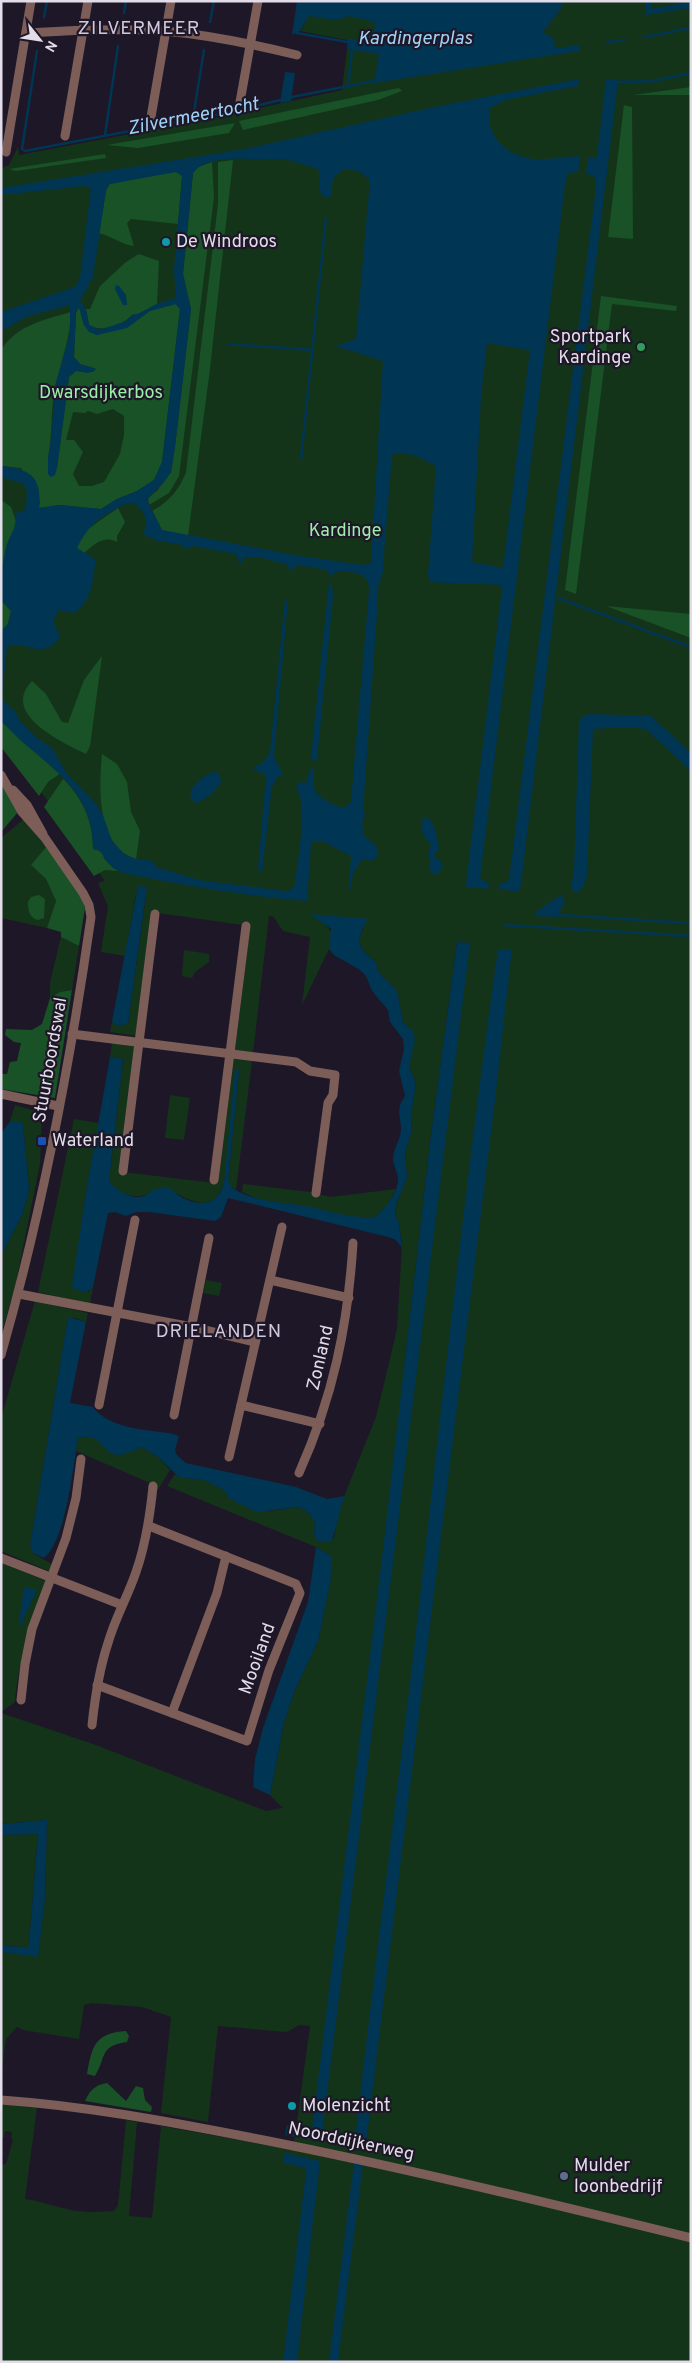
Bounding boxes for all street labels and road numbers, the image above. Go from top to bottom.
street label: Stuurboordswal [29,996,73,1124]
street label: Zonland [302,1323,340,1393]
street label: Mooiland [234,1620,282,1698]
street label: Noorddijkerweg [286,2117,416,2167]

